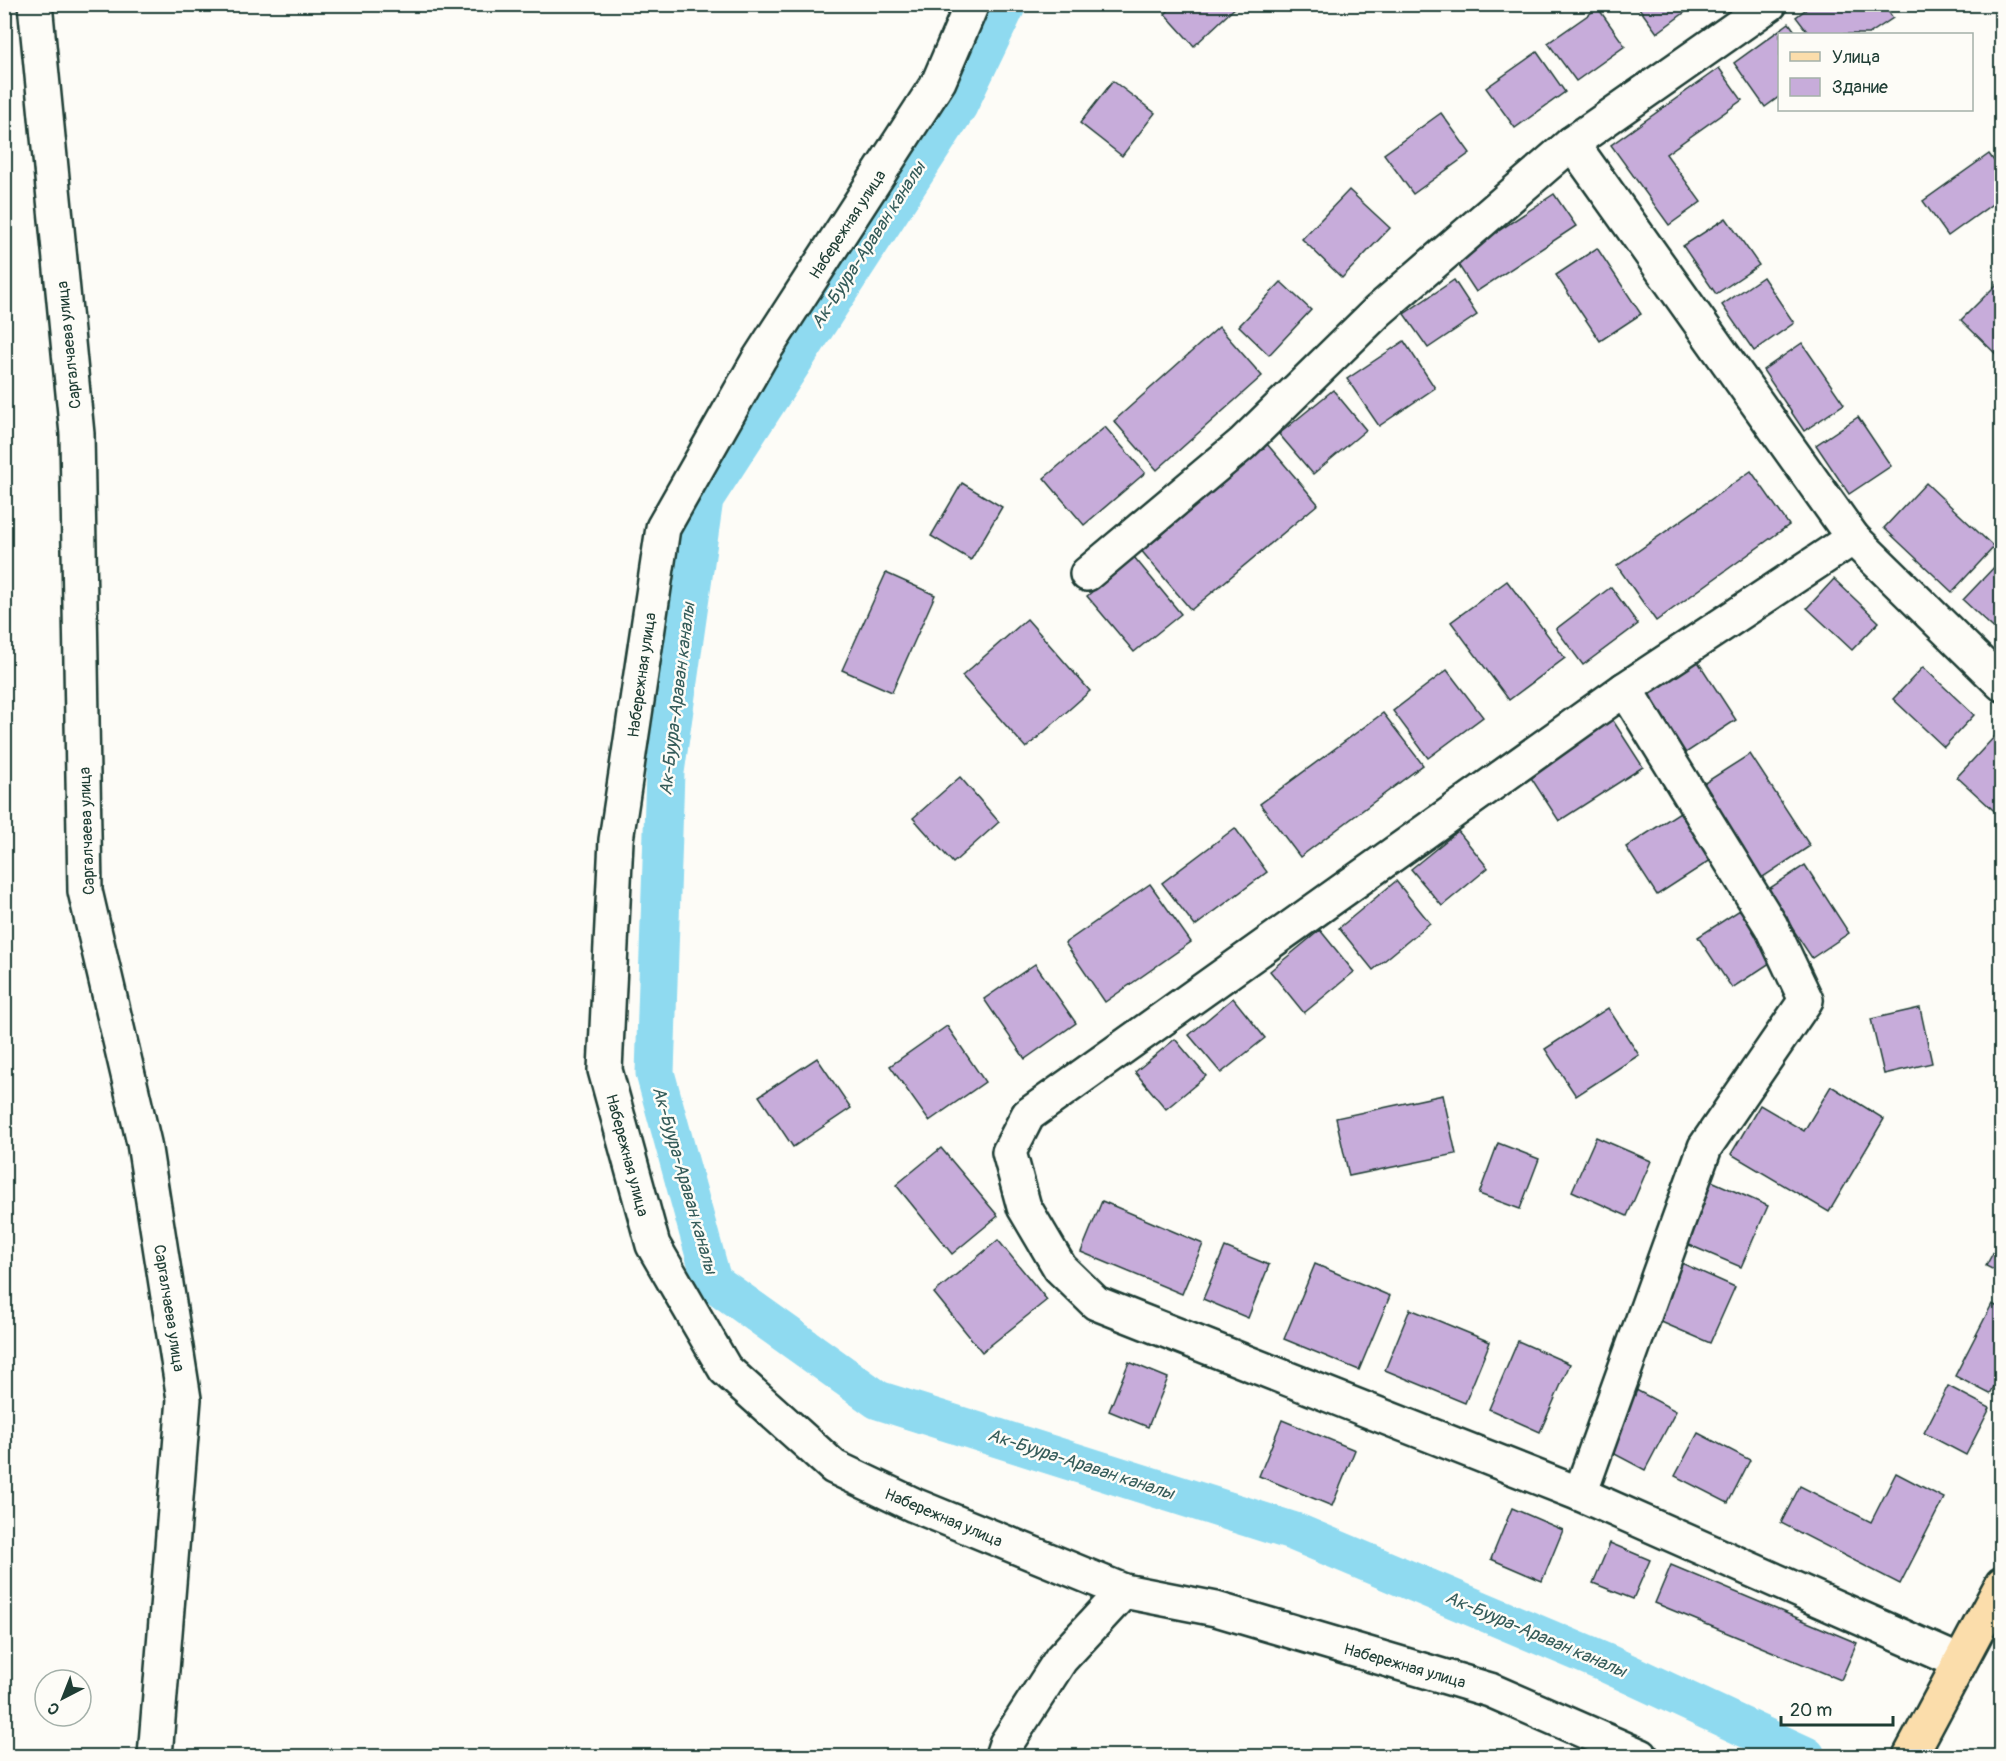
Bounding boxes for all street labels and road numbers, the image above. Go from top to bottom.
street label: Набережная улица [805,166,891,283]
street label: Саргалчаева улица [52,280,86,410]
street label: Набережная улица [623,611,661,739]
street label: Саргалчаева улица [75,767,99,895]
street label: Набережная улица [601,1092,653,1219]
street label: Саргалчаева улица [149,1243,189,1373]
street label: Набережная улица [882,1484,1006,1552]
street label: Набережная улица [1341,1639,1468,1693]

